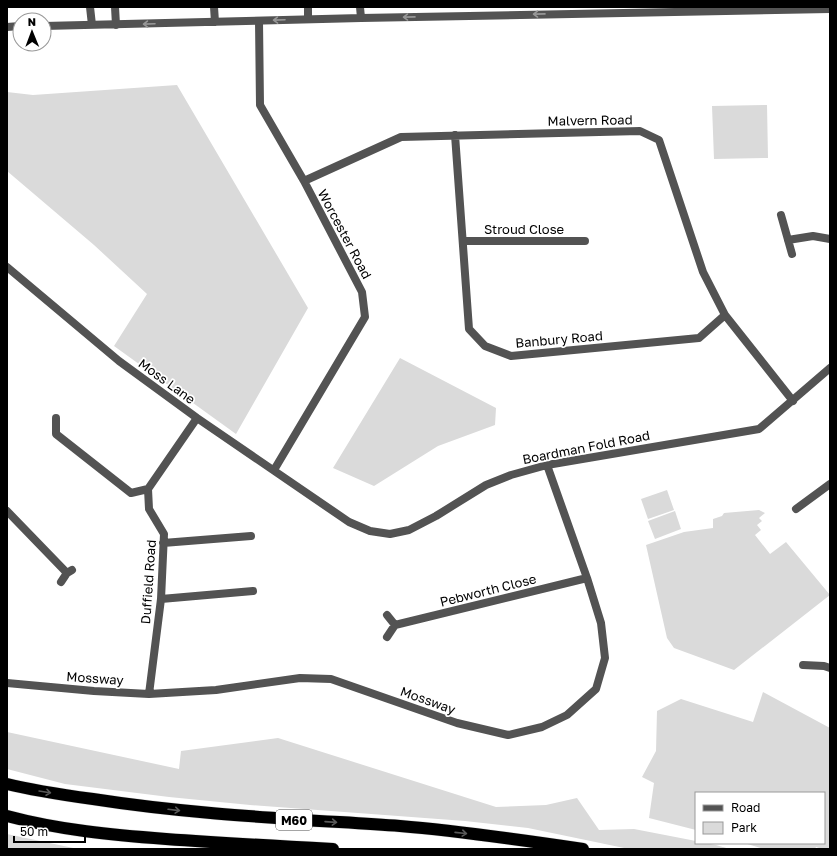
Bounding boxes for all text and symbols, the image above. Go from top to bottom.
one-way arrow [533,10,546,18]
north arrow [12,12,52,52]
one-way arrow [403,13,416,21]
text: N [28,15,36,28]
one-way arrow [273,17,286,24]
one-way arrow [143,20,156,28]
street label: Malvern Road [547,111,633,129]
street label: Worcester Road [315,186,375,282]
street label: Stroud Close [484,221,564,237]
street label: Banbury Road [515,327,603,351]
street label: Moss Lane [135,355,199,407]
street label: Boardman Fold Road [521,427,651,467]
street label: Duffield Road [137,539,159,625]
street label: Pebworth Close [438,570,538,610]
street label: Mossway [66,668,125,688]
street label: Mossway [398,683,458,718]
one-way arrow [38,788,51,796]
legend [695,792,825,844]
text: Road [731,800,760,815]
one-way arrow [167,806,180,813]
road number: M60 [276,810,312,830]
scale bar [14,818,85,844]
one-way arrow [324,819,337,826]
text: Park [731,820,757,835]
text: 50 m [20,824,48,839]
one-way arrow [454,829,467,837]

